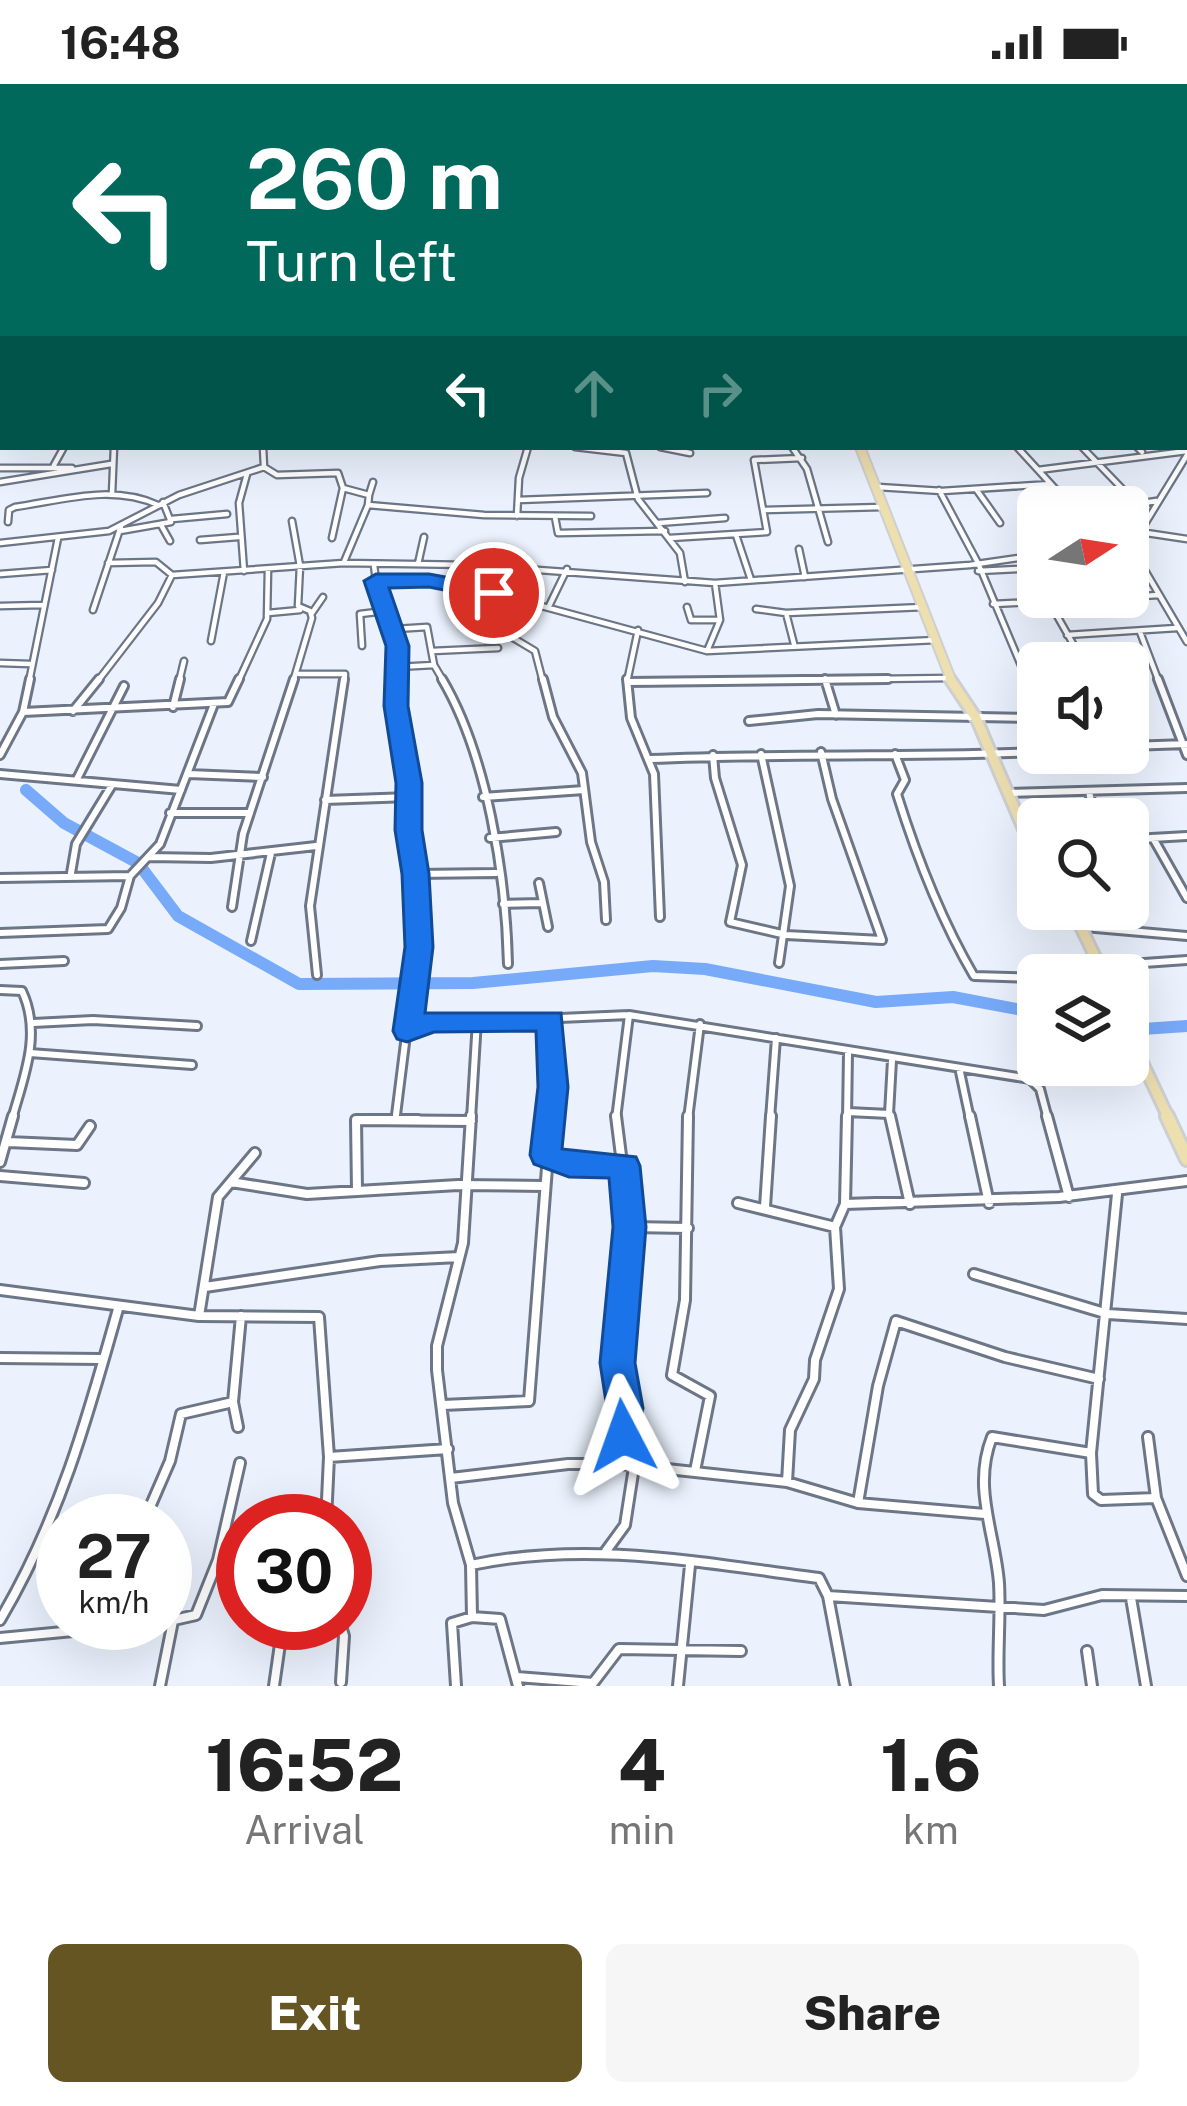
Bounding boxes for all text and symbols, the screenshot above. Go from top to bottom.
text: 16:48 [60,16,181,69]
text: 260 m [246,129,503,228]
icon: left [48,132,204,288]
text: Turn left [246,230,457,293]
icon: left [435,360,501,426]
icon: ahead [561,360,627,426]
icon: right [687,360,753,426]
north arrow [1017,486,1149,618]
map controls [1017,486,1149,1086]
pin [443,542,545,644]
icon: arrive [461,560,527,626]
button: sound [1017,642,1149,774]
button: search [1017,798,1149,930]
button: layers [1017,954,1149,1086]
position arrow [560,1373,686,1499]
speed limit sign: 30 [216,1494,372,1650]
text: 27 [76,1521,152,1592]
text: km/h [79,1584,149,1620]
text: 16:52 [205,1723,403,1807]
text: 4 [618,1723,666,1807]
text: 1.6 [880,1723,982,1807]
text: Arrival [244,1807,365,1853]
text: min [609,1807,675,1853]
text: km [903,1807,959,1853]
button: Exit [48,1944,582,2082]
button: Share [606,1944,1139,2082]

